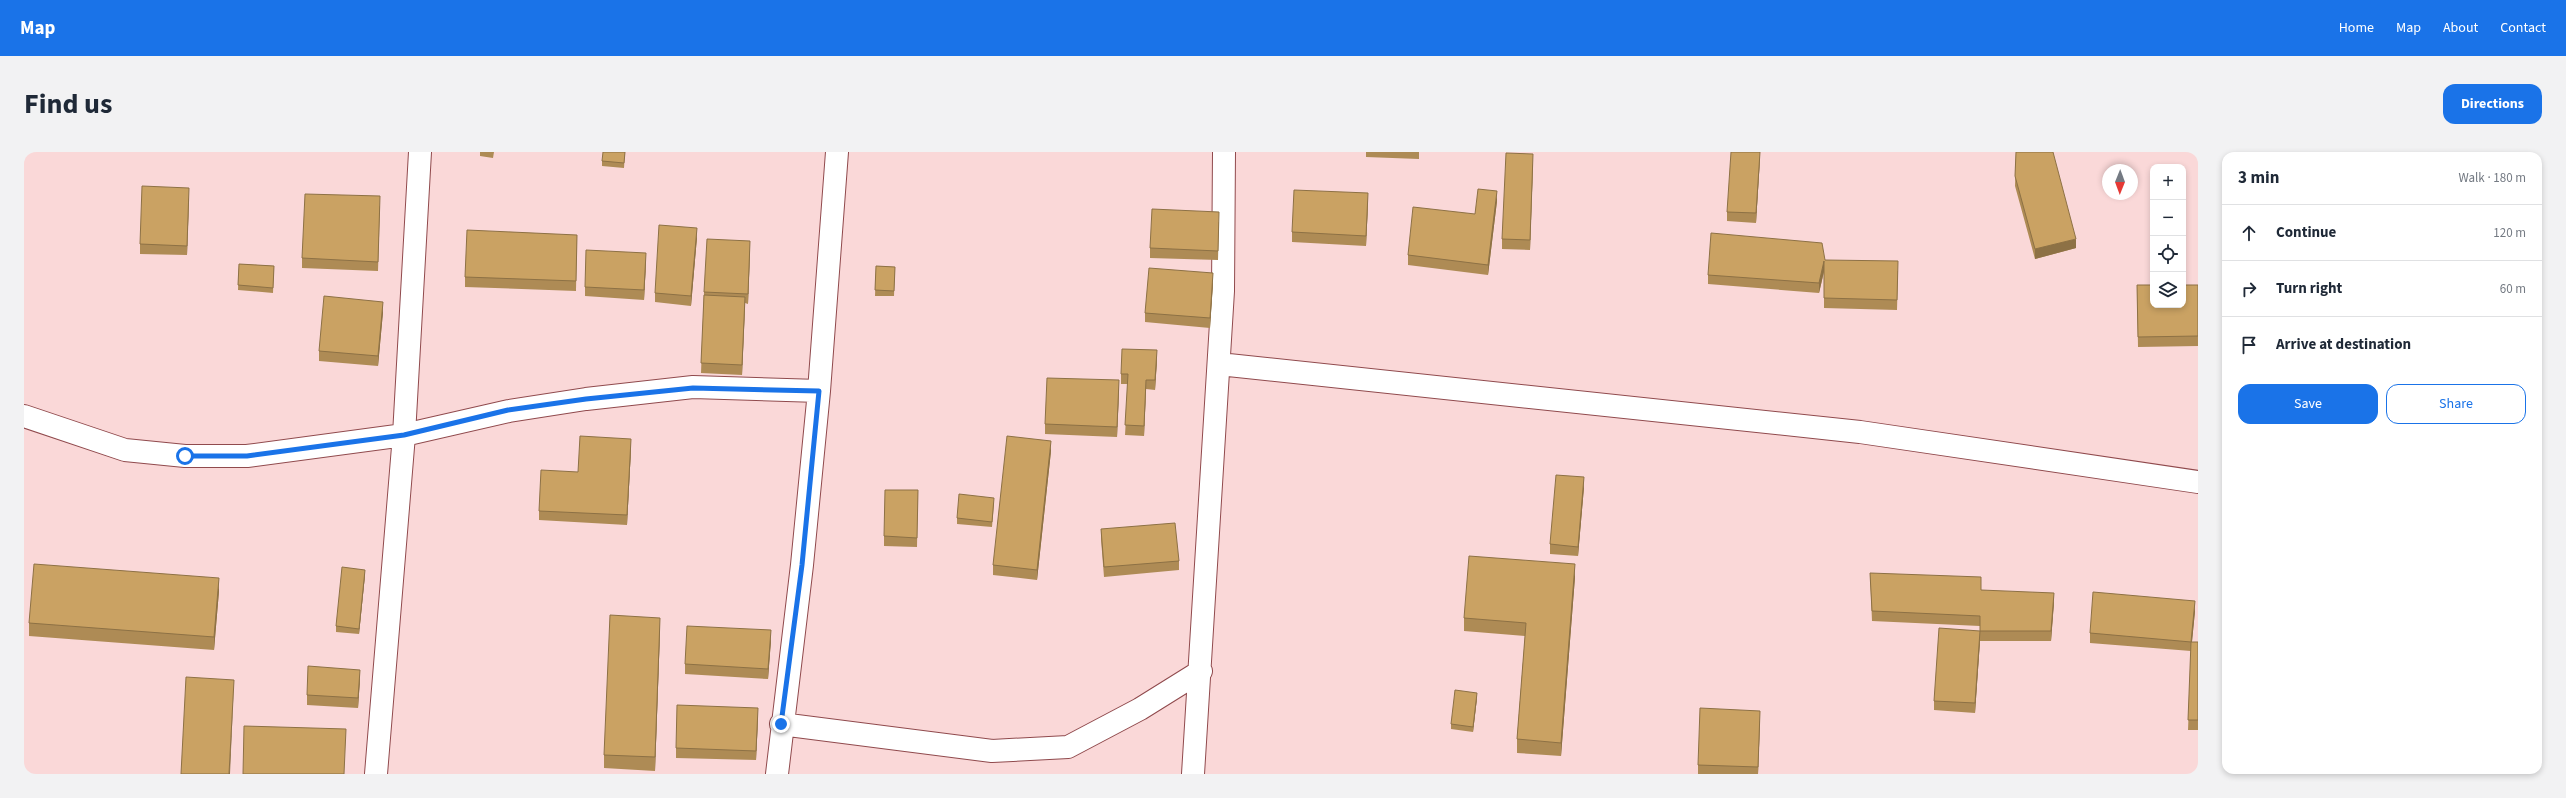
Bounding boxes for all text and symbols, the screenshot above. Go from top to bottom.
text: Map [20,15,55,42]
text: Home [2339,18,2374,38]
text: Map [2396,18,2421,38]
text: About [2443,18,2478,38]
text: Contact [2500,18,2546,38]
text: Find us [24,84,112,124]
button: Directions [2443,84,2542,124]
north arrow [2102,164,2138,200]
map controls [2150,164,2186,308]
button: + [2150,164,2186,200]
text: 3 min [2238,166,2279,190]
text: Walk · 180 m [2458,169,2526,187]
button: − [2150,200,2186,236]
icon: ahead [2238,222,2260,244]
text: Continue [2276,222,2336,243]
text: 120 m [2493,224,2526,242]
button: locate [2150,236,2186,272]
button: layers [2150,272,2186,308]
icon: right [2238,278,2260,300]
text: Turn right [2276,278,2342,299]
text: 60 m [2500,280,2526,298]
icon: arrive [2238,334,2260,356]
text: Arrive at destination [2276,334,2411,355]
button: Save [2238,384,2378,424]
button: Share [2386,384,2526,424]
route start [176,447,194,465]
route end [772,715,790,733]

